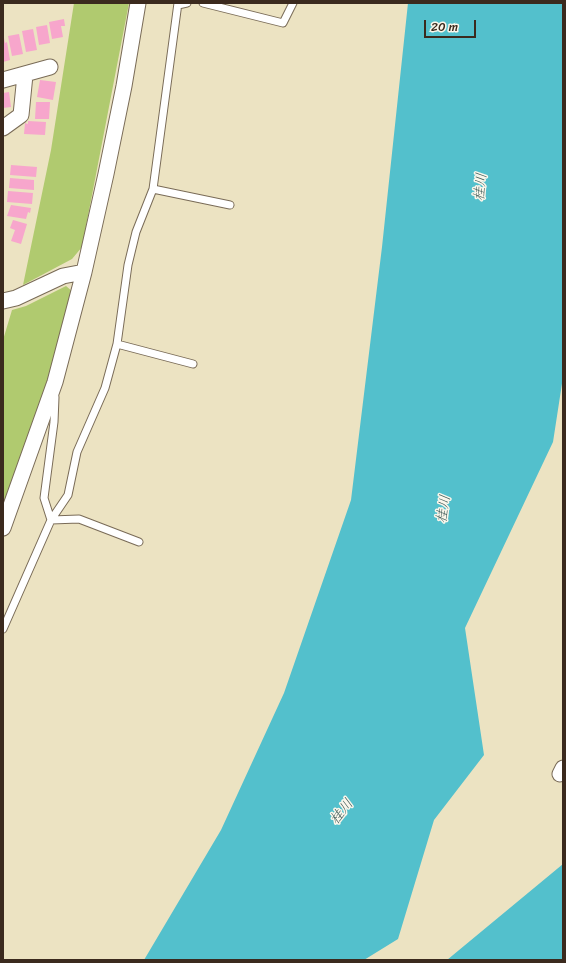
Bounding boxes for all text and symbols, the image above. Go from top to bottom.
scale bar [426,12,478,38]
text: 20 m [431,16,458,38]
water label: 桂川 [471,172,491,202]
water label: 桂川 [434,494,454,524]
water label: 桂川 [327,796,357,828]

